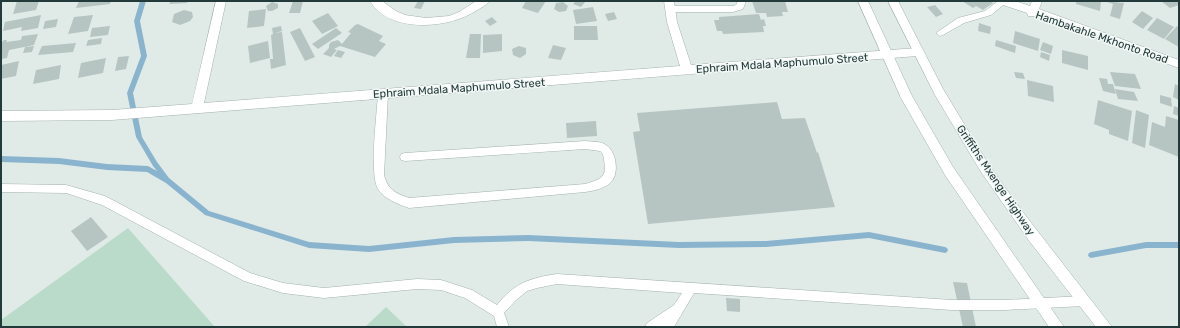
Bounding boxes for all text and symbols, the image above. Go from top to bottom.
street label: Hambakahle Mkhonto Road [1034,9,1170,66]
street label: Ephraim Mdala Maphumulo Street [696,51,869,76]
street label: Ephraim Mdala Maphumulo Street [373,76,546,101]
street label: Griffiths Mxenge Highway [954,123,1037,238]

